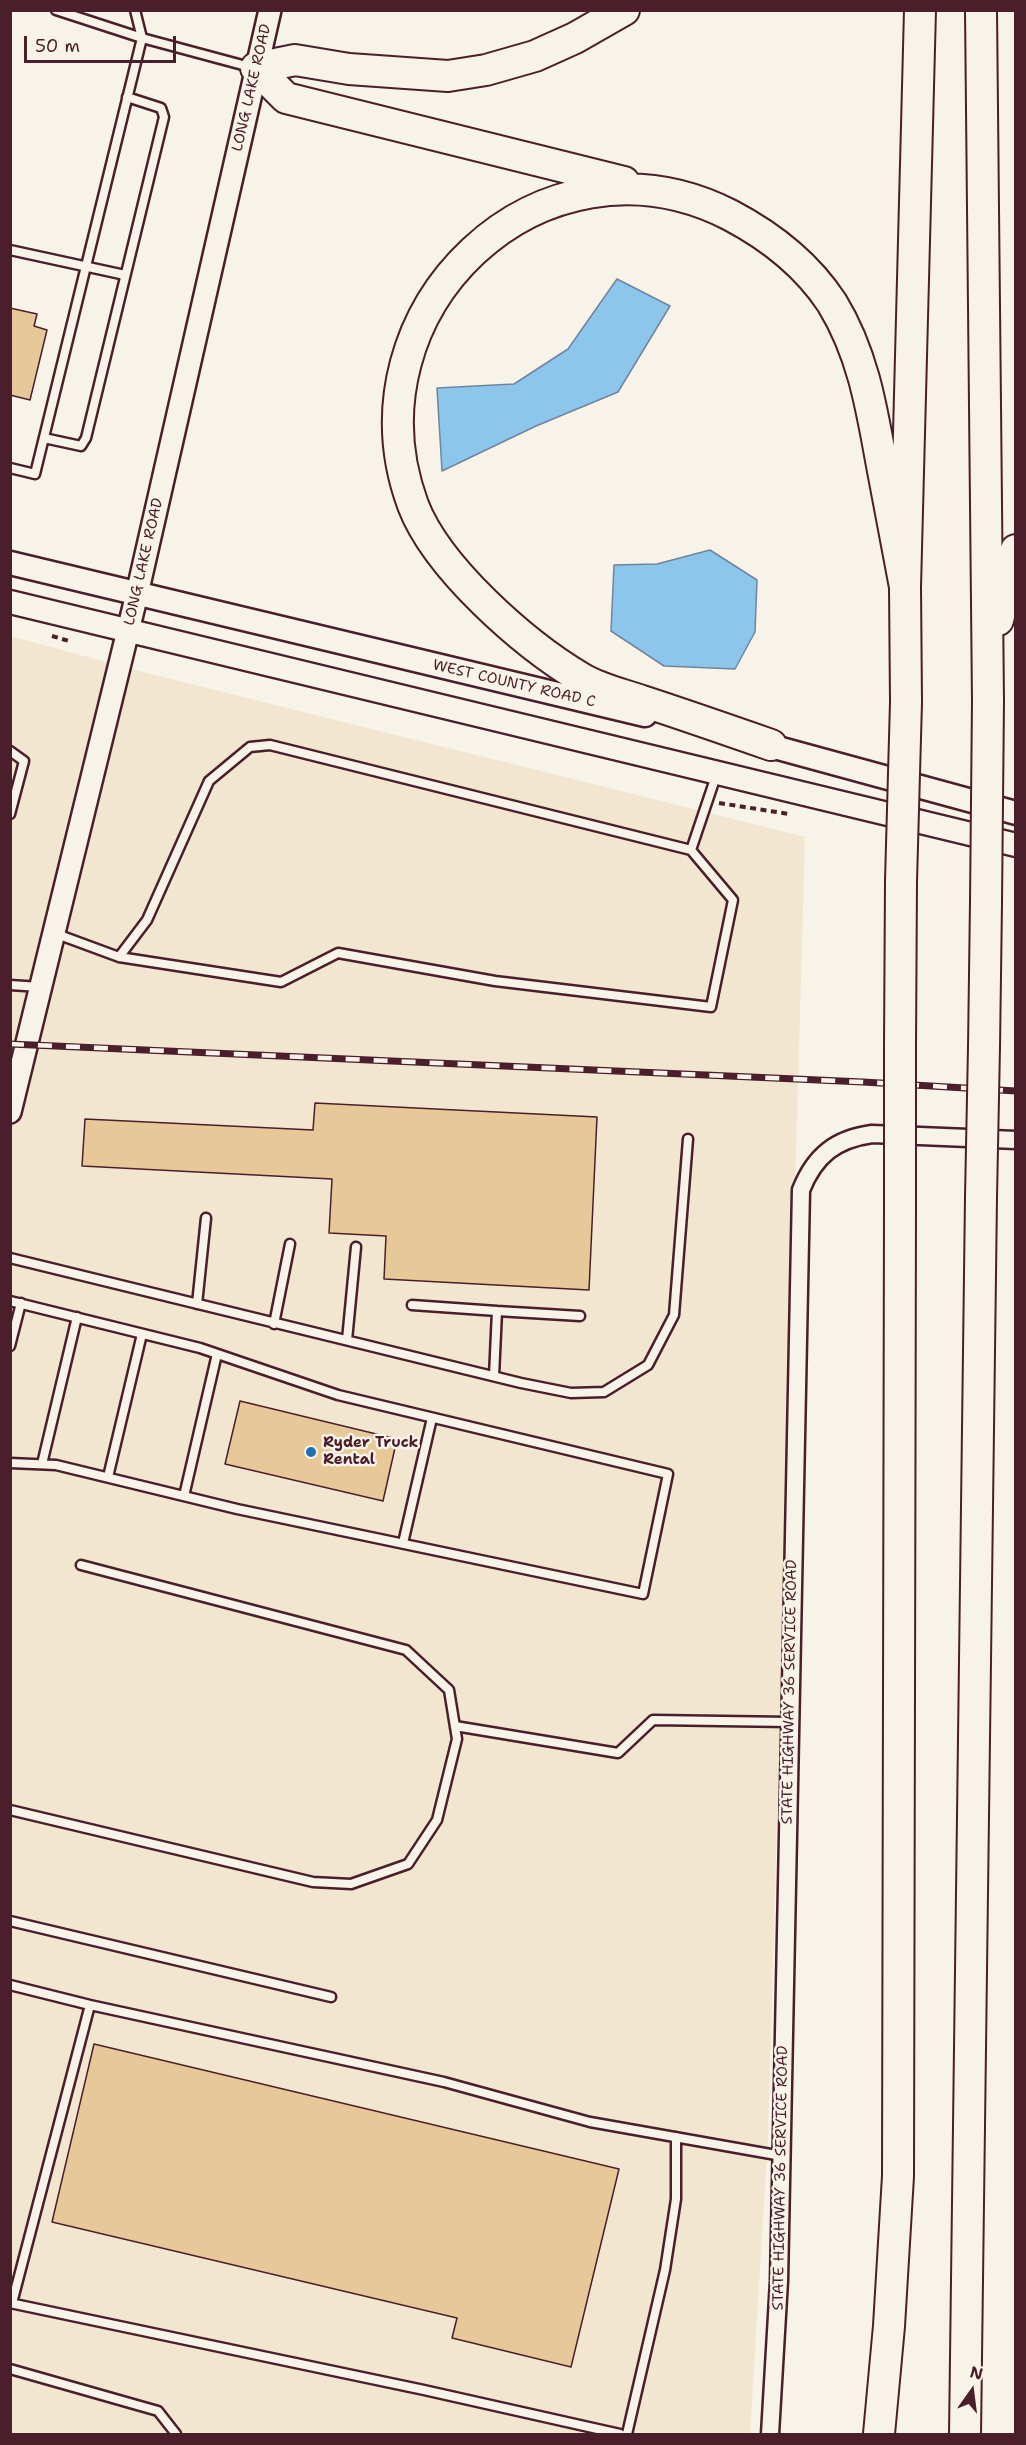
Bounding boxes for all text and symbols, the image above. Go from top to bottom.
street label: LONG LAKE ROAD [229,23,275,153]
scale bar [27,24,178,62]
text: 50 m [35,34,80,58]
street label: LONG LAKE ROAD [121,497,167,627]
street label: WEST COUNTY ROAD C [431,657,597,711]
place label: Ryder Truck Rental [323,1434,418,1469]
marker: Ryder Truck Rental [304,1445,318,1459]
street label: STATE HIGHWAY 36 SERVICE ROAD [779,1559,801,1825]
street label: STATE HIGHWAY 36 SERVICE ROAD [770,2045,792,2311]
north arrow [942,2361,1002,2421]
text: N [968,2361,985,2385]

